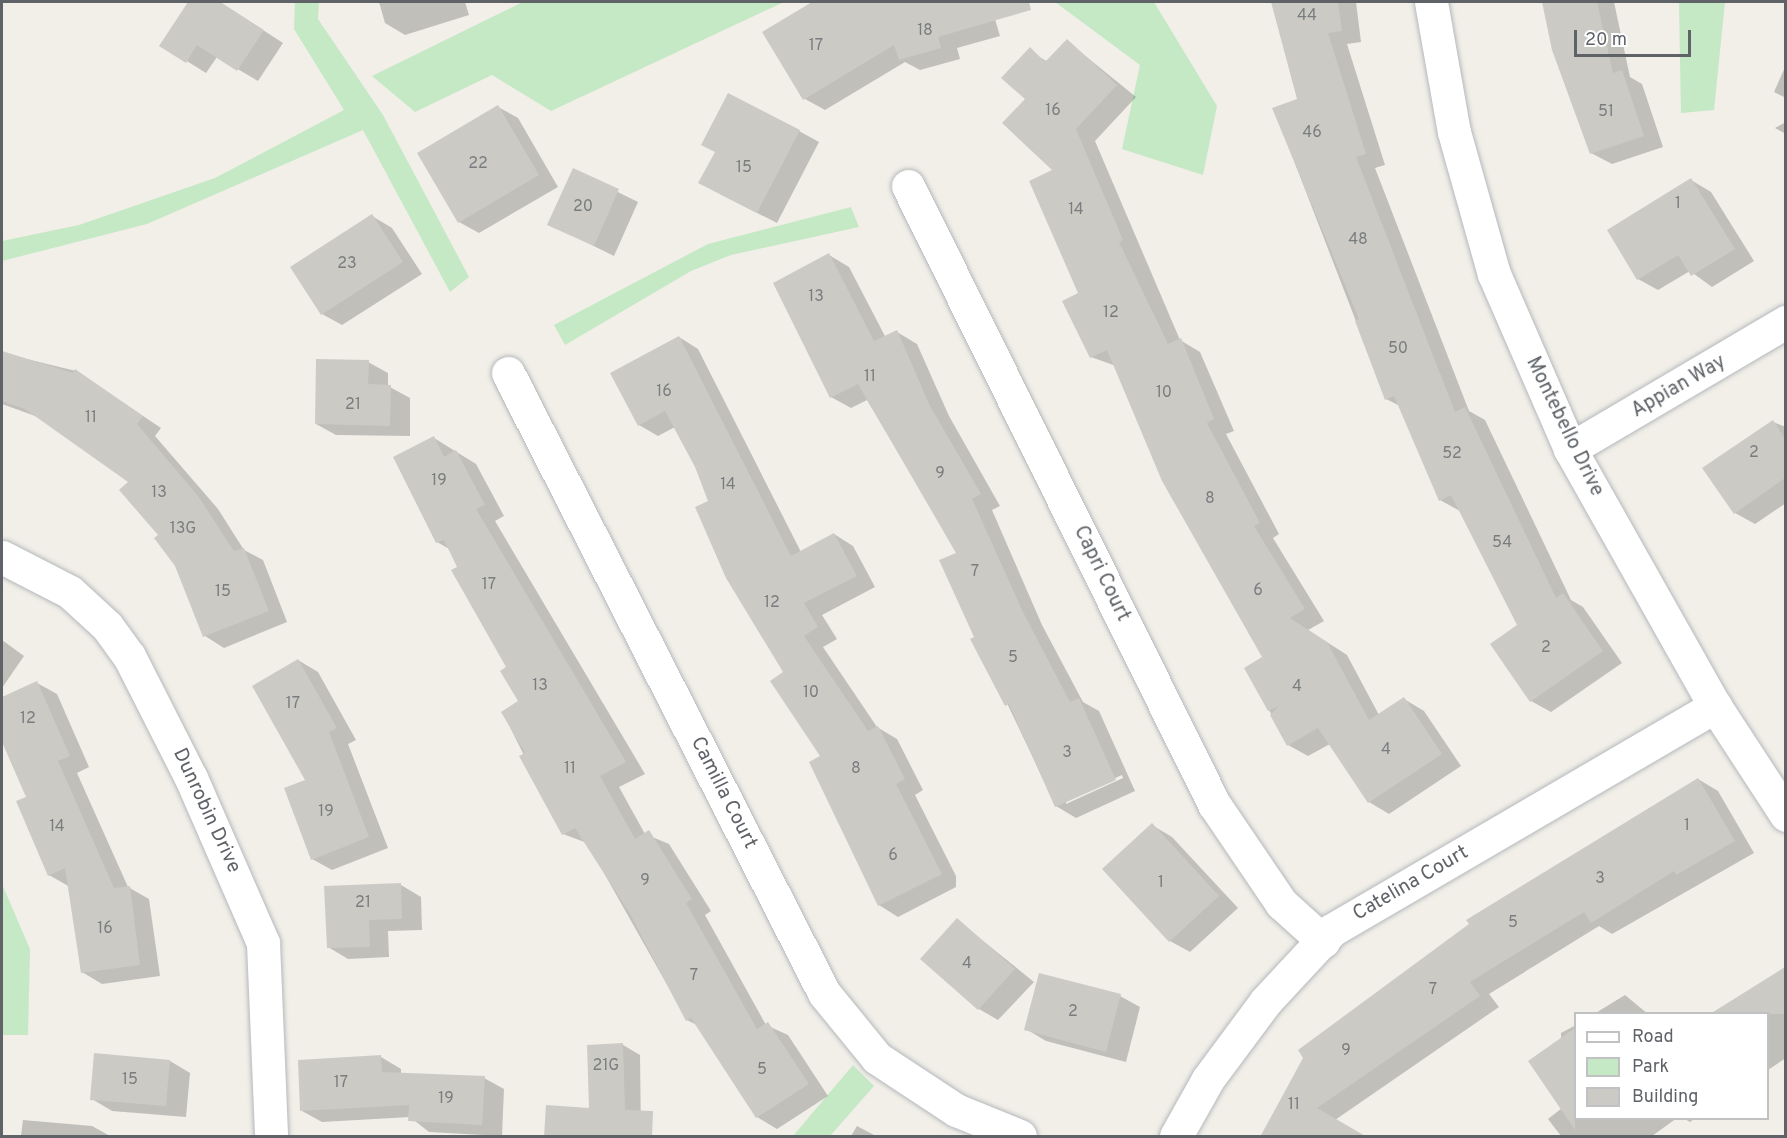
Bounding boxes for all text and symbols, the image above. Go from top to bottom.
house number: 44 [1297,6,1317,26]
scale bar [1577,18,1694,56]
house number: 18 [917,21,933,41]
text: 20 m [1585,29,1627,52]
house number: 17 [809,36,823,56]
house number: 16 [1045,101,1061,121]
house number: 51 [1598,102,1614,122]
house number: 46 [1302,123,1322,143]
house number: 22 [468,154,488,174]
house number: 15 [736,158,752,178]
house number: 1 [1675,194,1681,214]
house number: 20 [573,197,593,217]
house number: 14 [1068,200,1084,220]
house number: 48 [1348,230,1368,250]
house number: 23 [337,254,357,274]
house number: 13 [808,287,824,307]
house number: 12 [1103,303,1119,323]
house number: 50 [1388,339,1408,359]
street label: Appian Way [1627,350,1731,424]
street label: Montebello Drive [1520,353,1608,501]
house number: 11 [864,367,876,387]
house number: 16 [656,382,672,402]
house number: 10 [1156,383,1172,403]
house number: 21 [345,395,361,415]
house number: 11 [85,408,97,428]
house number: 2 [1749,443,1759,463]
house number: 52 [1442,444,1462,464]
house number: 9 [935,464,945,484]
house number: 19 [431,471,447,491]
house number: 14 [720,475,736,495]
house number: 13 [151,483,167,503]
house number: 8 [1205,489,1215,509]
house number: 13G [170,519,196,539]
street label: Capri Court [1068,522,1134,626]
house number: 54 [1492,533,1512,553]
house number: 7 [971,562,979,582]
house number: 17 [482,575,496,595]
house number: 6 [1253,581,1263,601]
house number: 15 [215,582,231,602]
house number: 12 [764,593,780,613]
house number: 2 [1541,638,1551,658]
house number: 5 [1008,648,1018,668]
house number: 13 [532,676,548,696]
house number: 4 [1292,677,1302,697]
house number: 10 [803,683,819,703]
house number: 17 [286,694,300,714]
house number: 12 [20,709,36,729]
street label: Camilla Court [684,733,762,853]
house number: 4 [1381,740,1391,760]
house number: 3 [1062,743,1072,763]
street label: Dunrobin Drive [167,745,245,877]
house number: 11 [564,759,576,779]
house number: 8 [851,759,861,779]
house number: 19 [318,802,334,822]
house number: 1 [1684,816,1690,836]
house number: 14 [49,817,65,837]
street label: Catelina Court [1349,841,1473,927]
house number: 6 [888,846,898,866]
house number: 3 [1595,869,1605,889]
house number: 9 [640,871,650,891]
house number: 1 [1158,873,1164,893]
house number: 21 [355,893,371,913]
house number: 5 [1508,913,1518,933]
house number: 16 [97,919,113,939]
house number: 4 [962,954,972,974]
house number: 7 [690,966,698,986]
house number: 7 [1429,980,1437,1000]
house number: 2 [1068,1002,1078,1022]
legend [1574,1012,1769,1120]
text: Road [1632,1026,1674,1049]
house number: 9 [1341,1041,1351,1061]
house number: 21G [593,1056,619,1076]
text: Park [1632,1056,1669,1079]
house number: 5 [757,1060,767,1080]
house number: 15 [122,1070,138,1090]
house number: 17 [334,1073,348,1093]
text: Building [1632,1086,1698,1109]
house number: 19 [438,1089,454,1109]
house number: 11 [1288,1095,1300,1115]

